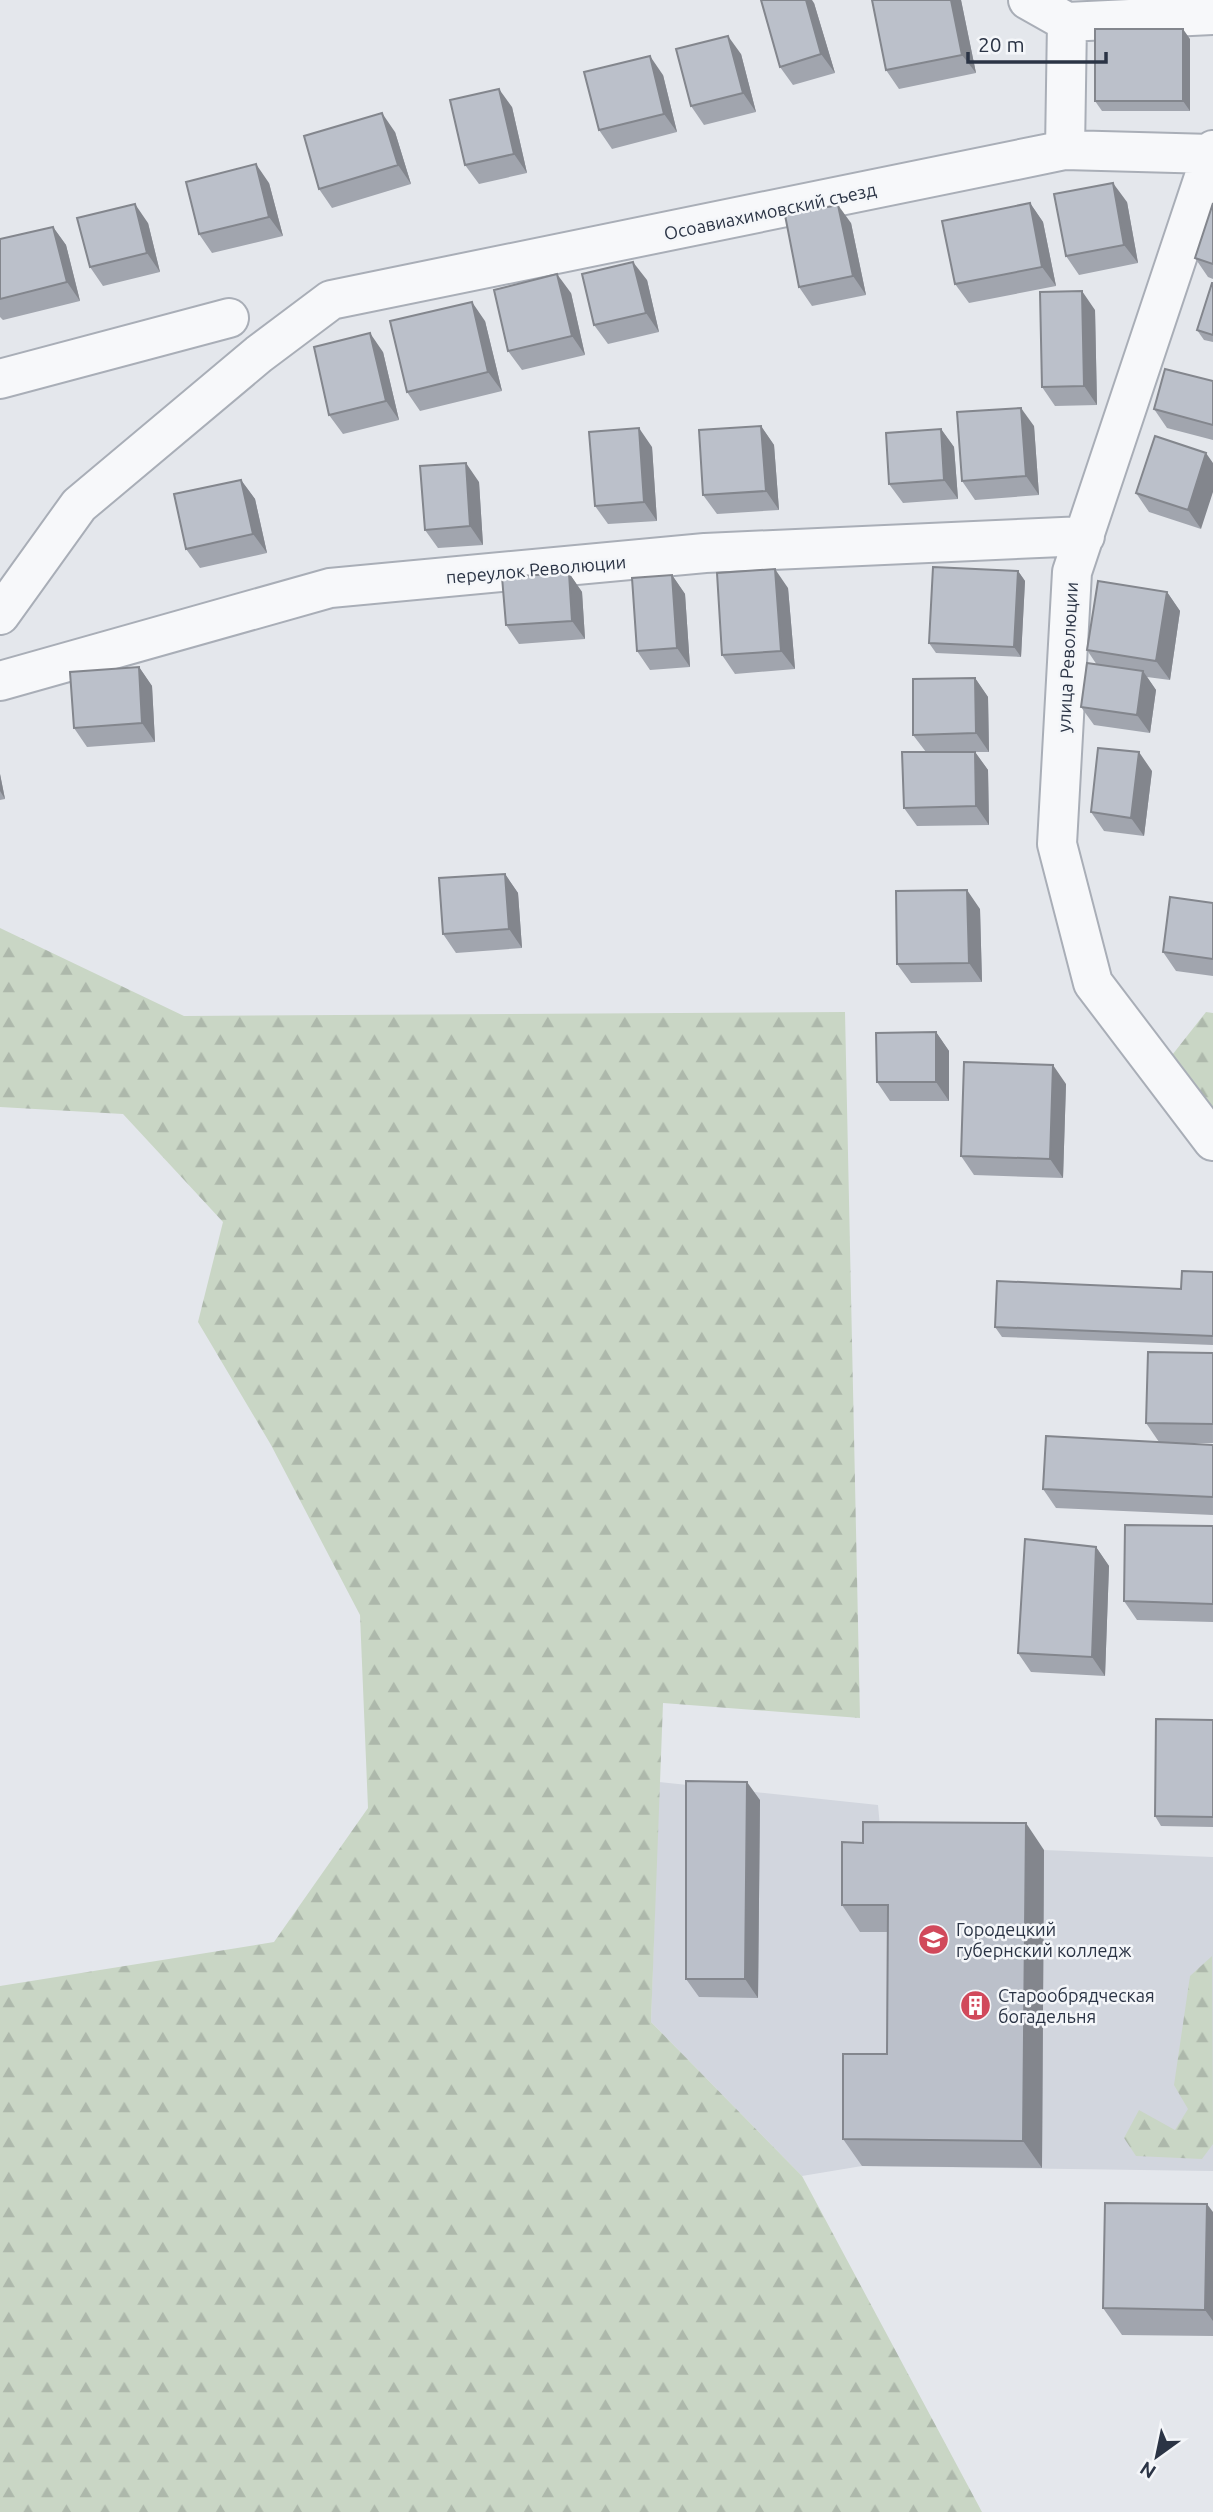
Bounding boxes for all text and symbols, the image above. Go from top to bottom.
scale bar [968,21,1106,65]
text: 20 m [978,32,1025,56]
street label: Осоавиахимовский съезд [662,179,878,243]
street label: переулок Революции [445,551,627,587]
street label: улица Революции [1053,581,1081,733]
place label: Городецкий губернский колледж [956,1919,1132,1960]
school or university icon: Городецкий губернский колледж [916,1922,950,1956]
place label: Старообрядческая богадельня [998,1985,1155,2026]
building icon: Старообрядческая богадельня [958,1988,992,2022]
north arrow [1122,2421,1192,2491]
text: N [1136,2457,1160,2483]

